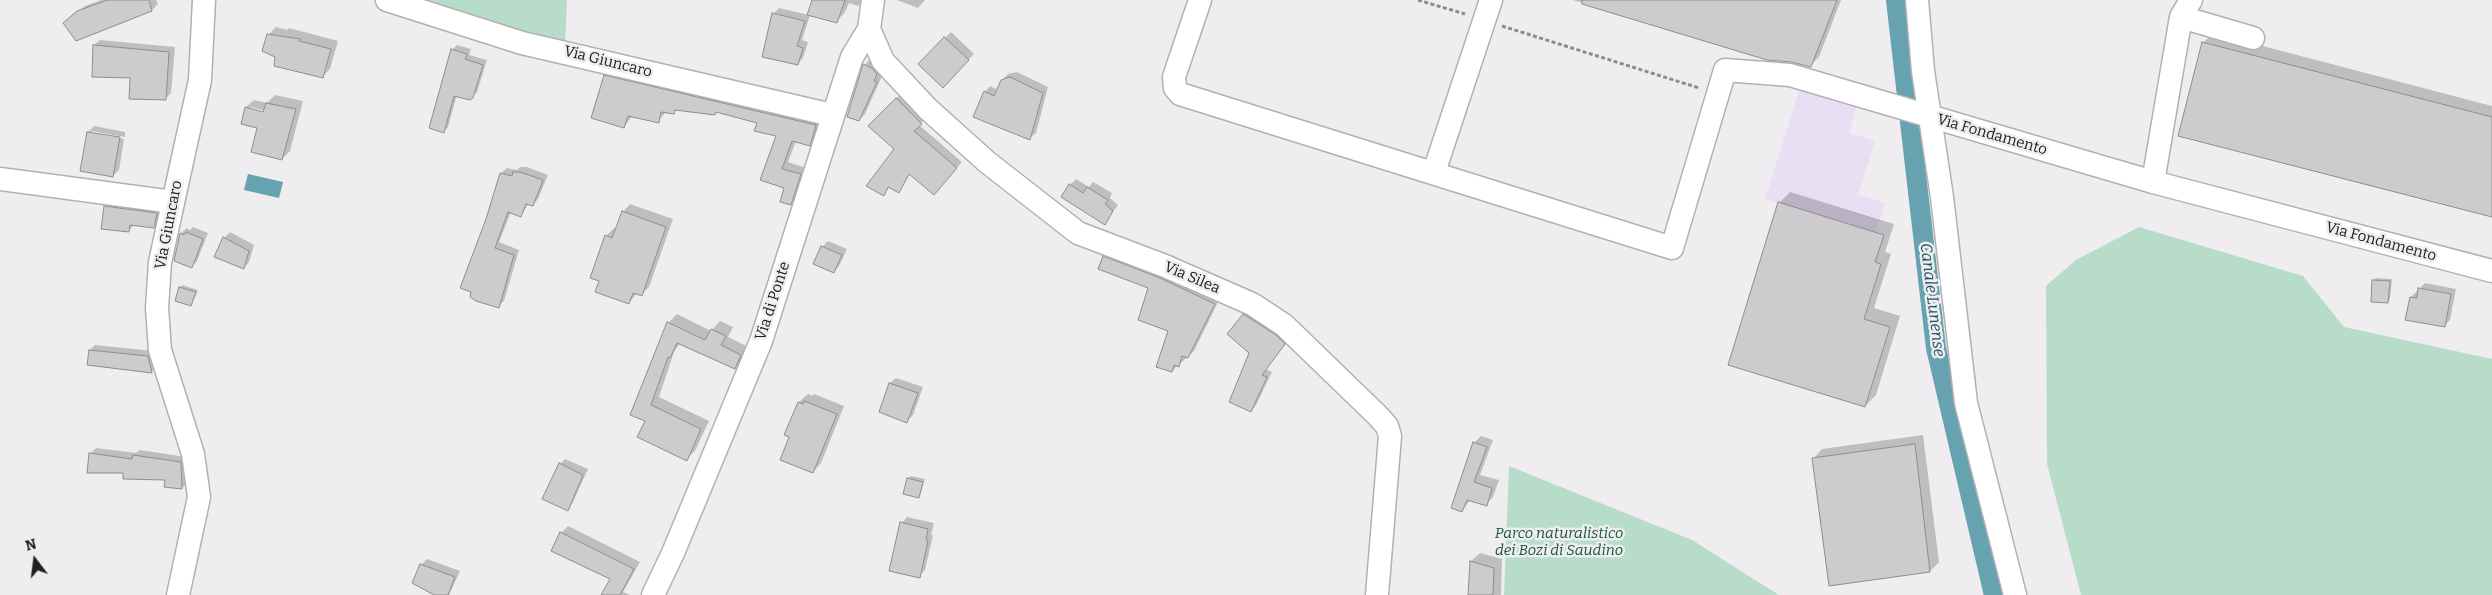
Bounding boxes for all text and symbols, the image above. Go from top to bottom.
street label: Via Giuncaro [562,42,654,82]
street label: Via Fondamento [1935,111,2049,159]
street label: Via Giuncaro [152,179,186,271]
street label: Via Fondamento [2324,219,2438,265]
water label: Canale Lunense [1916,242,1948,358]
street label: Via Silea [1161,258,1223,298]
street label: Via di Ponte [752,259,794,343]
park label: Parco naturalistico dei Bozi di Saudino [1495,525,1623,560]
north arrow [10,535,60,585]
text: N [24,535,38,555]

